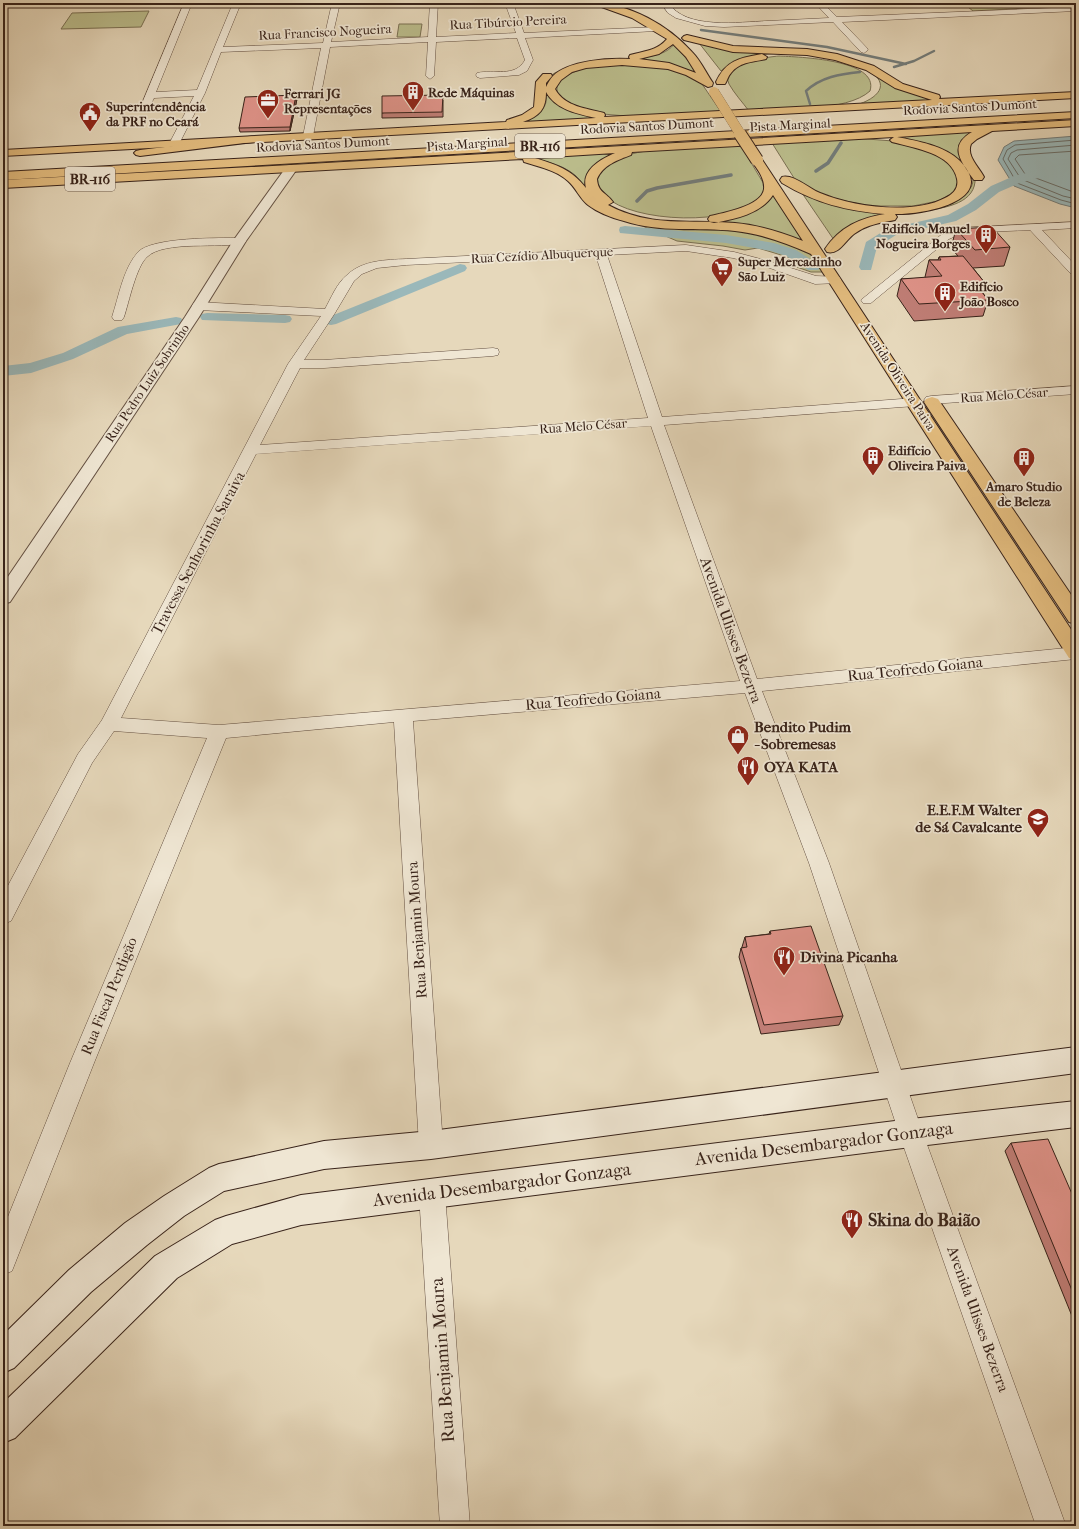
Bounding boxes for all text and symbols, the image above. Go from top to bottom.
street label: Rua Tibúrcio Pereira [449,11,568,33]
street label: Rua Francisco Nogueira [258,21,393,43]
building icon: Rede Máquinas [400,79,426,112]
place label: Rede Máquinas [428,85,514,101]
place label: Ferrari JG Representações [283,86,372,117]
office icon: Ferrari JG Representações [255,87,281,120]
street label: Rodovia Santos Dumont [903,96,1038,118]
place label: Superintendência da PRF no Ceará [106,99,206,129]
public building icon: Superintendência da PRF no Ceará [77,100,103,133]
street label: Rodovia Santos Dumont [580,115,715,137]
street label: Pista Marginal [749,115,831,135]
street label: Rodovia Santos Dumont [256,133,391,155]
street label: Pista Marginal [426,134,508,154]
road number: BR-116 [515,134,565,158]
road number: BR-116 [65,167,115,191]
place label: Edifício Manuel Nogueira Borges [876,221,970,252]
building icon: Edifício Manuel Nogueira Borges [973,222,999,255]
street label: Rua Cezídio Albuquerque [470,244,614,266]
place label: Super Mercadinho São Luiz [738,254,842,284]
supermarket icon: Super Mercadinho São Luiz [709,255,735,288]
place label: Edifício João Bosco [958,279,1019,310]
building icon: Edifício João Bosco [932,280,958,313]
street label: Avenida Oliveira Paiva [857,318,939,434]
street label: Rua Pedro Luiz Sobrinho [102,321,192,445]
street label: Rua Melo César [960,384,1049,406]
street label: Rua Melo César [539,415,628,437]
place label: Edifício Oliveira Paiva [888,443,967,473]
building icon: Edifício Oliveira Paiva [860,444,886,477]
building icon: Amaro Studio de Beleza [1011,445,1037,478]
street label: Travessa Senhorinha Saraiva [147,467,249,638]
place label: Amaro Studio de Beleza [985,479,1062,509]
street label: Avenida Ulisses Bezerra [696,554,766,706]
street label: Rua Teofredo Goiana [847,653,985,685]
street label: Rua Teofredo Goiana [525,684,663,714]
place label: Bendito Pudim - Sobremesas [754,718,852,753]
shop icon: Bendito Pudim - Sobremesas [725,723,751,756]
restaurant icon: OYA KATA [735,754,761,787]
place label: OYA KATA [764,758,839,776]
place label: E.E.F.M Walter de Sá Cavalcante [915,801,1023,836]
school or university icon: E.E.F.M Walter de Sá Cavalcante [1025,806,1051,839]
street label: Rua Benjamin Moura [403,860,431,999]
street label: Rua Fiscal Perdigão [77,934,141,1058]
restaurant icon: Divina Picanha [771,944,797,977]
place label: Divina Picanha [800,948,899,966]
street label: Avenida Desembargador Gonzaga [693,1118,955,1170]
street label: Avenida Desembargador Gonzaga [371,1159,633,1211]
restaurant icon: Skina do Baião [839,1207,865,1240]
place label: Skina do Baião [868,1210,980,1231]
street label: Avenida Ulisses Bezerra [943,1243,1013,1395]
street label: Rua Benjamin Moura [427,1276,459,1443]

